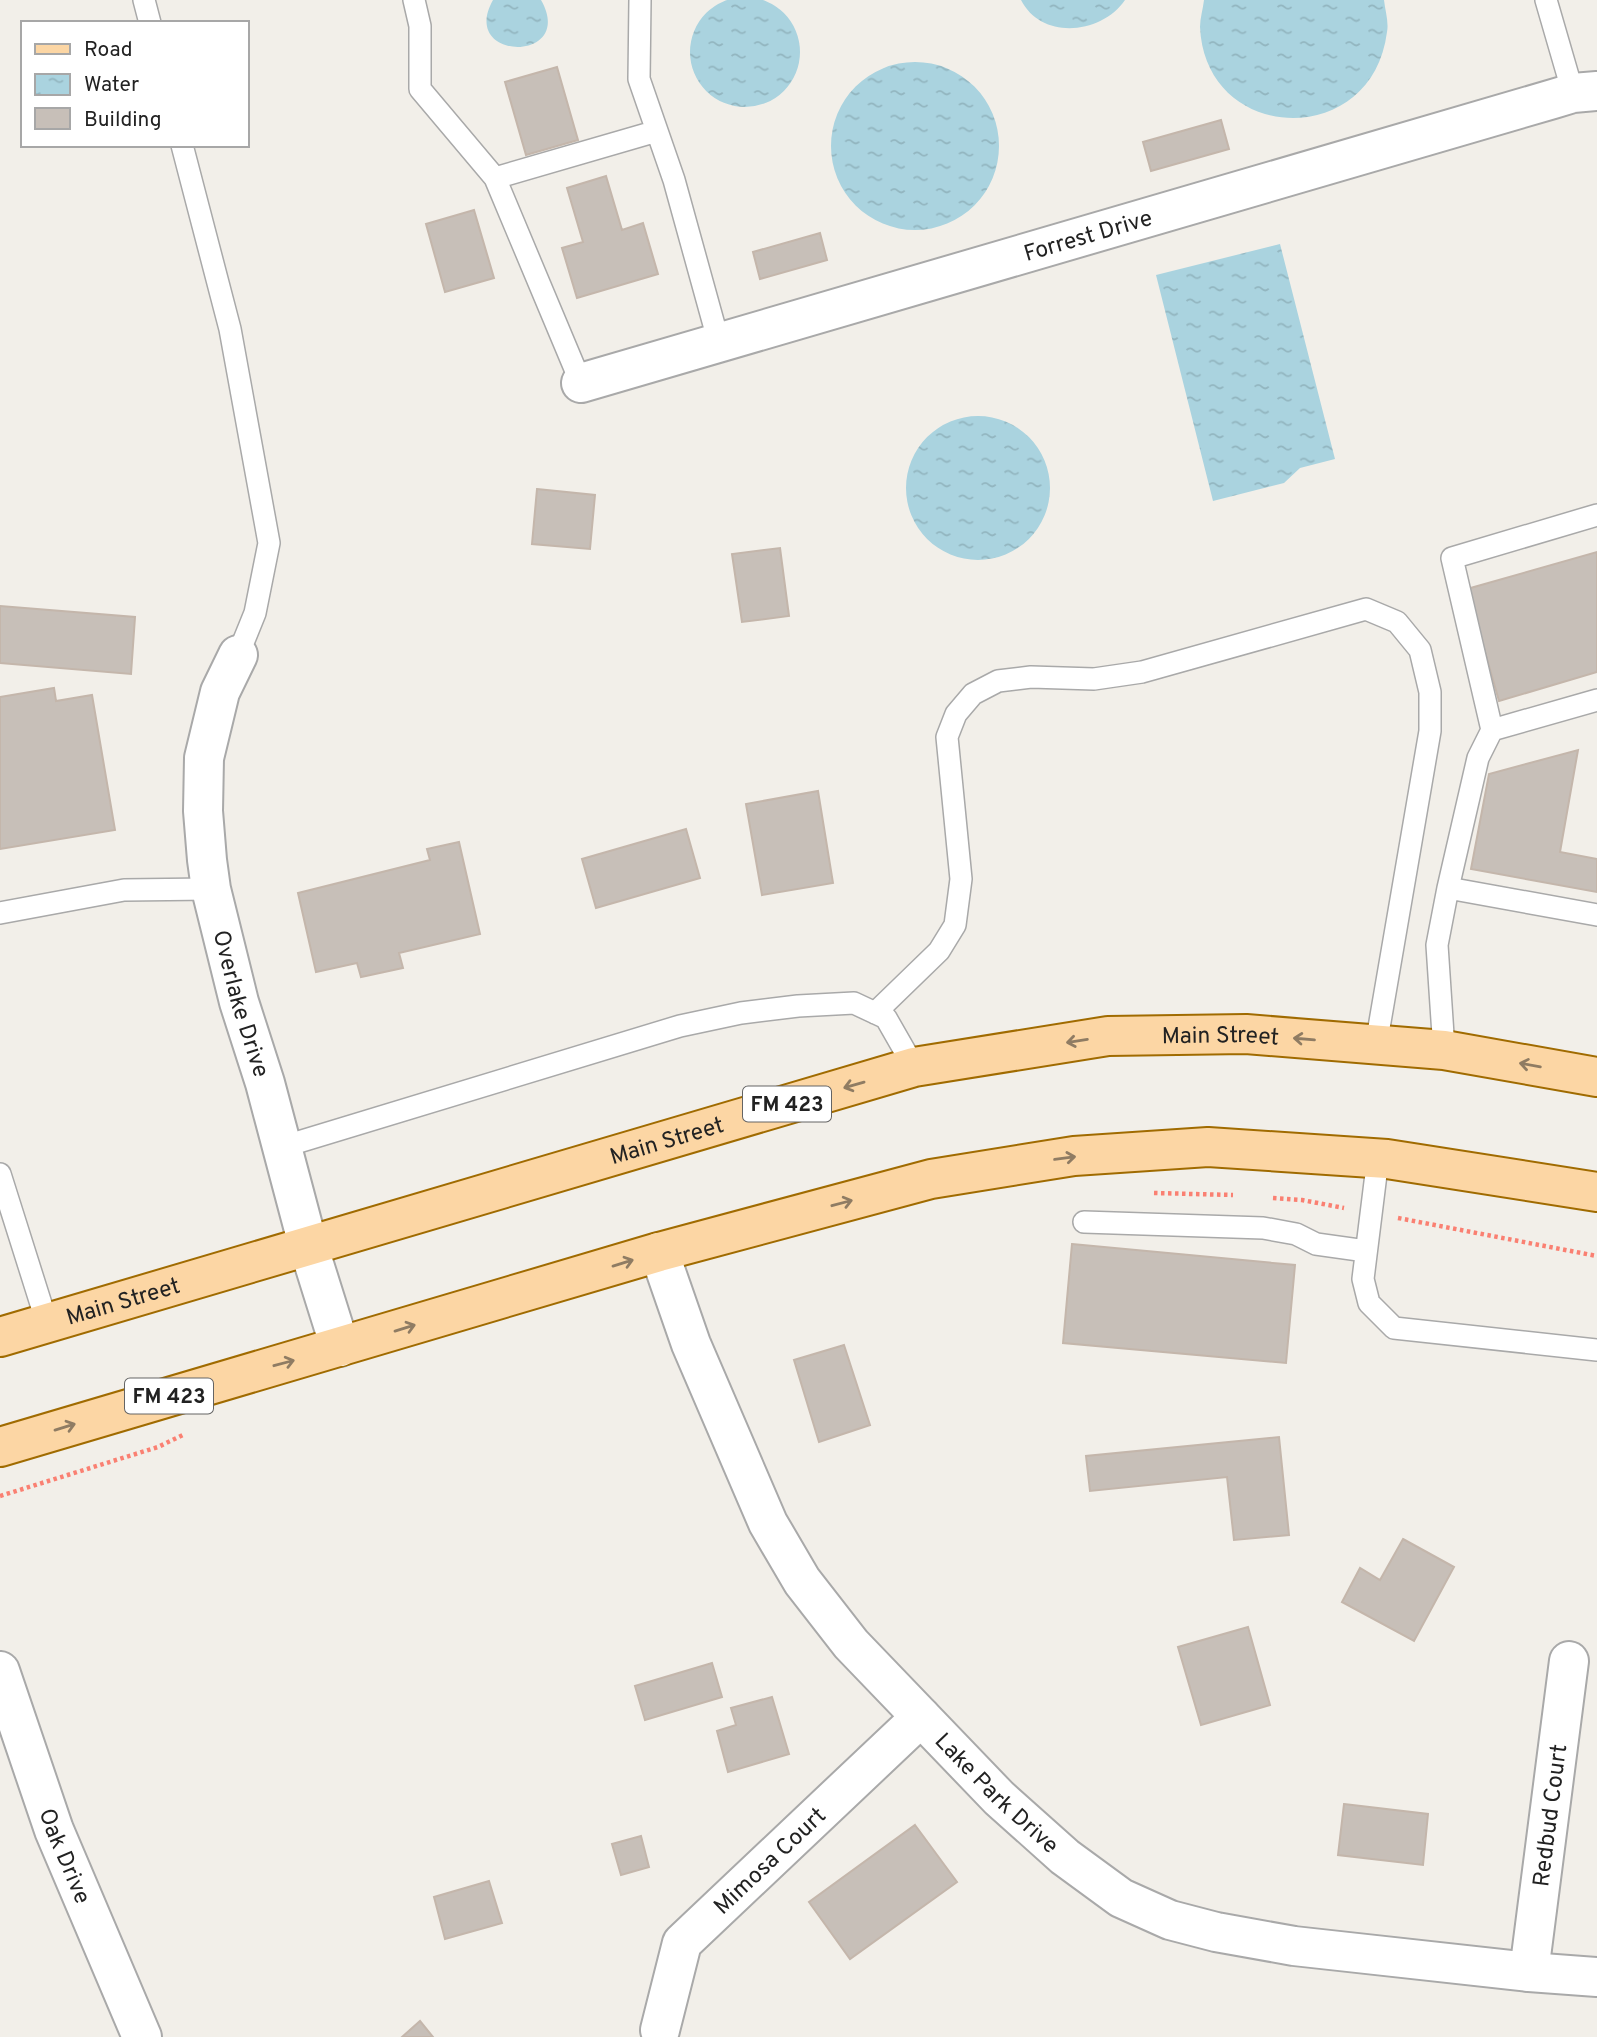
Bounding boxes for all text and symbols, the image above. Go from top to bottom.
legend [21,21,248,147]
text: Road [84,37,133,64]
text: Water [84,72,139,99]
text: Building [84,107,162,134]
street label: Forrest Drive [1021,205,1156,270]
street label: Overlake Drive [205,928,274,1081]
street label: Main Street [1162,1022,1280,1054]
one-way arrow [1293,1032,1316,1045]
one-way arrow [1066,1035,1089,1048]
one-way arrow [1519,1058,1542,1072]
one-way arrow [844,1079,866,1092]
road number: FM 423 [743,1086,831,1122]
street label: Main Street [607,1112,728,1173]
one-way arrow [1053,1151,1076,1164]
one-way arrow [831,1196,853,1209]
one-way arrow [612,1256,634,1269]
street label: Main Street [63,1273,184,1334]
one-way arrow [394,1320,416,1333]
one-way arrow [272,1355,294,1368]
road number: FM 423 [125,1378,213,1414]
one-way arrow [54,1420,76,1433]
street label: Lake Park Drive [927,1728,1064,1861]
street label: Redbud Court [1528,1743,1575,1889]
street label: Mimosa Court [709,1802,833,1922]
street label: Oak Drive [31,1805,96,1909]

